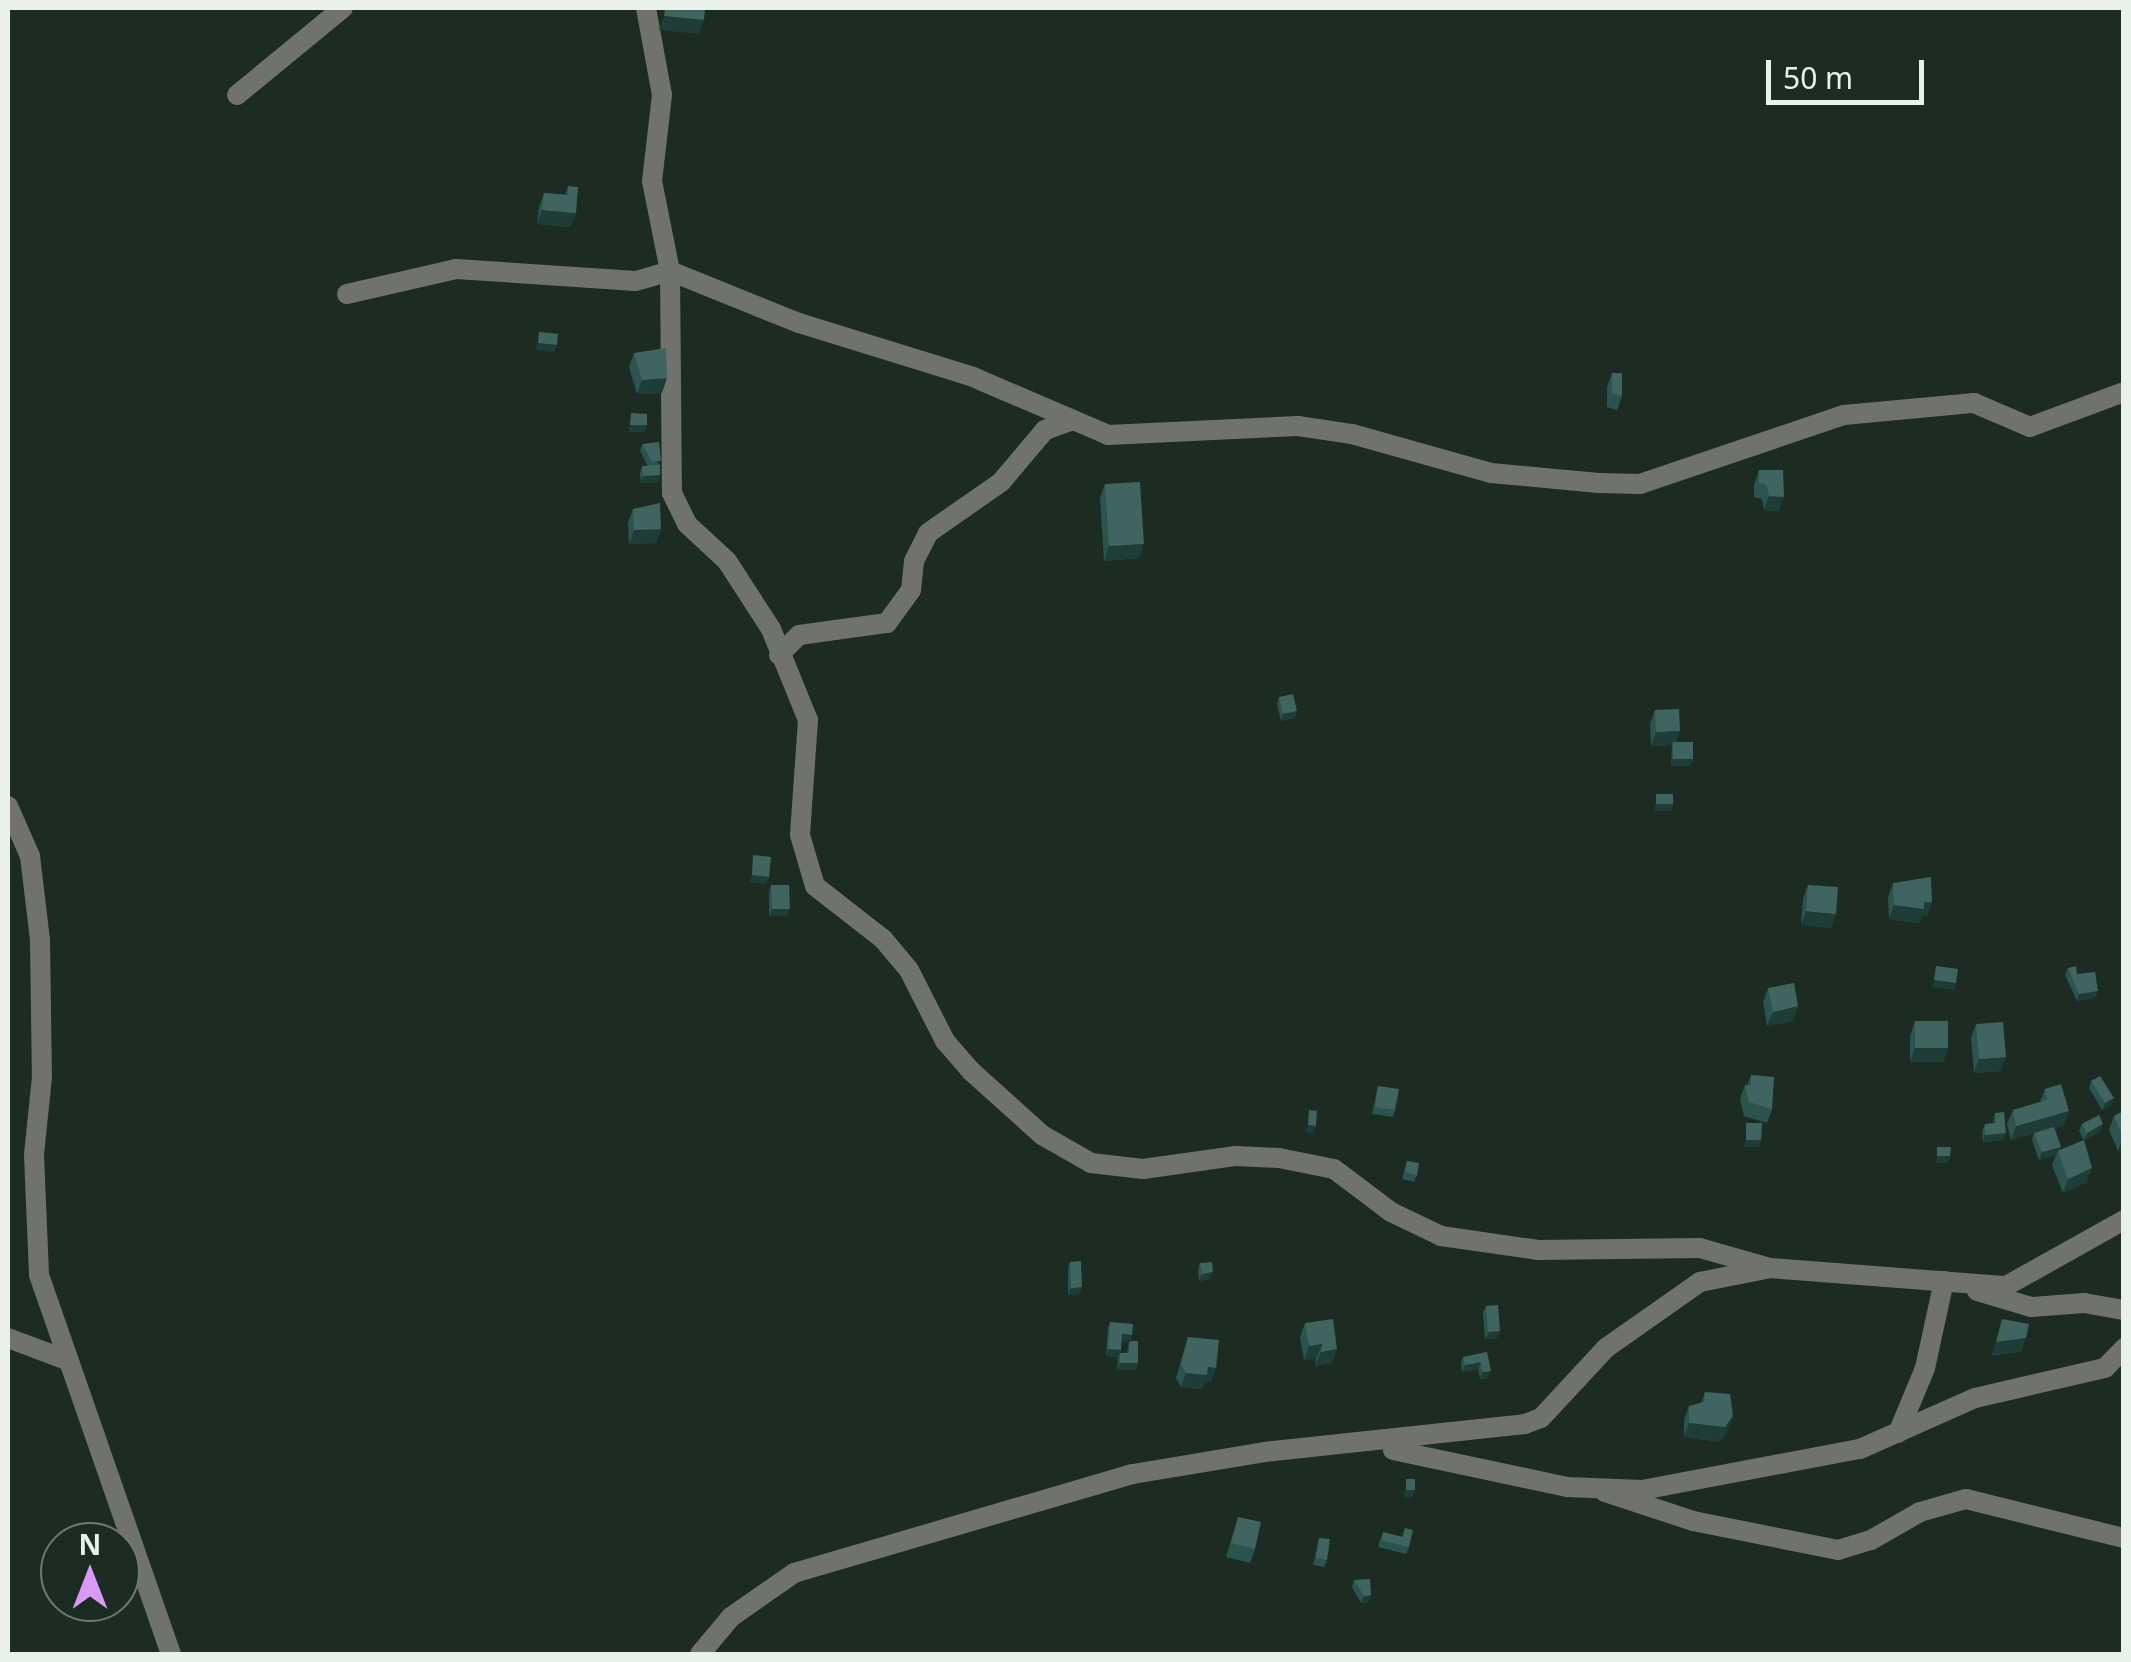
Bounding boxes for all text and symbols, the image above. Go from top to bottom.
scale bar [1771,40,1928,102]
text: 50 m [1783,57,1853,98]
north arrow [40,1522,140,1622]
text: N [79,1525,101,1563]

